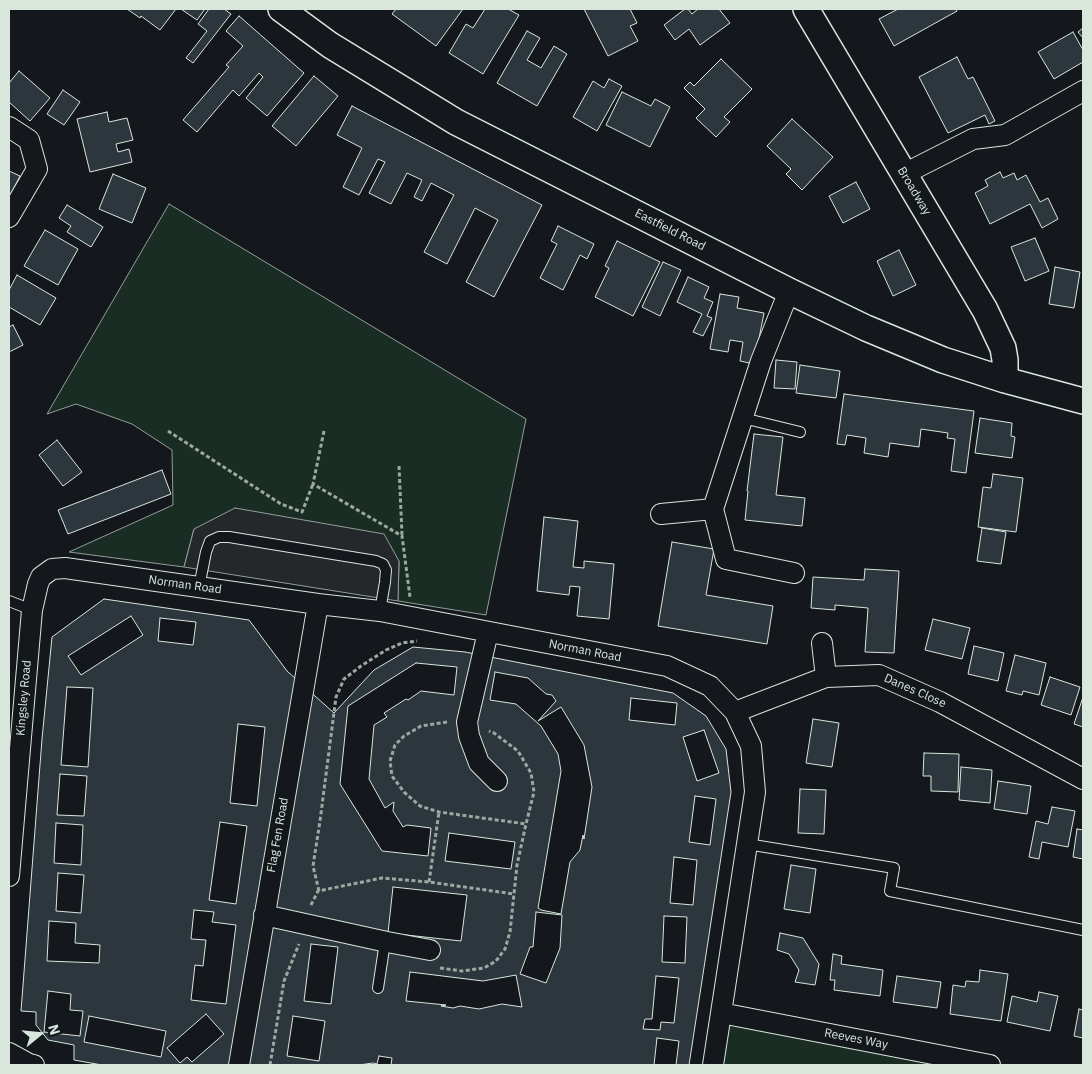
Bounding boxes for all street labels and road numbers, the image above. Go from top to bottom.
street label: Broadway [894,164,934,218]
street label: Eastfield Road [632,206,708,254]
street label: Norman Road [147,573,223,597]
street label: Norman Road [547,637,623,665]
street label: Kingsley Road [14,660,34,736]
street label: Danes Close [882,671,948,711]
street label: Flag Fen Road [264,796,292,874]
street label: Reeves Way [823,1026,889,1052]

